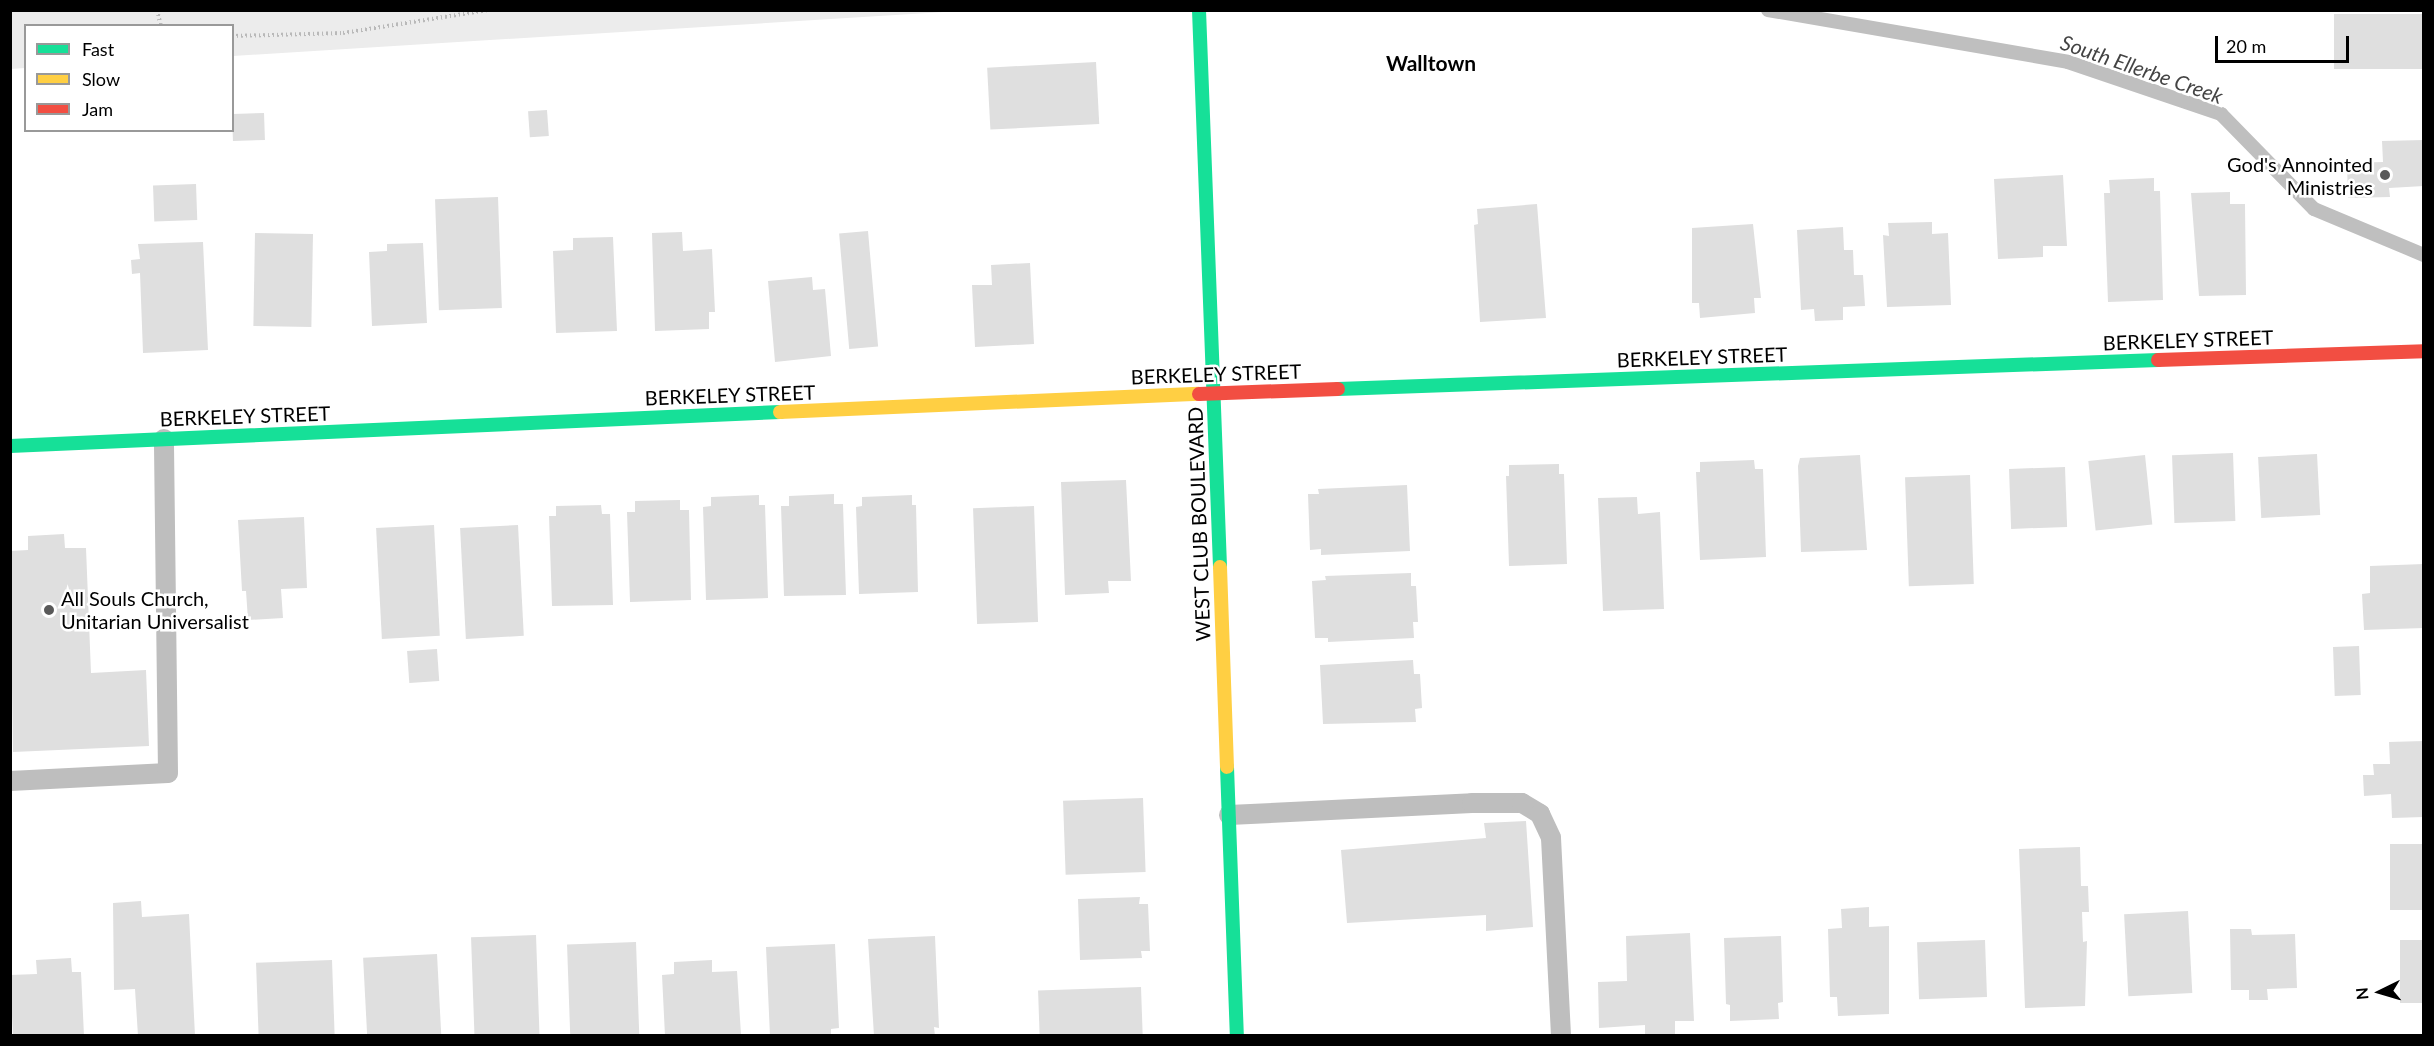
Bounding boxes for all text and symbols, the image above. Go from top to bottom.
legend [24,24,234,132]
scale bar [2218,24,2352,62]
water label: South Ellerbe Creek [2058,29,2226,109]
text: 20 m [2226,35,2266,57]
text: Fast [82,38,114,60]
district label: Walltown [1386,50,1476,76]
text: Slow [82,68,120,90]
text: Jam [82,98,113,120]
place label: God's Annointed Ministries [2226,152,2373,199]
marker: God's Annointed Ministries [2378,168,2392,182]
street label: BERKELEY STREET [2102,325,2274,355]
street label: BERKELEY STREET [1616,342,1788,372]
street label: BERKELEY STREET [1130,359,1302,389]
street label: BERKELEY STREET [644,380,816,410]
street label: BERKELEY STREET [159,401,331,431]
street label: WEST CLUB BOULEVARD [1183,406,1215,642]
place label: All Souls Church, Unitarian Universalist [61,586,249,633]
marker: All Souls Church, Unitarian Universalist [42,603,56,617]
north arrow [2350,962,2410,1022]
text: N [2352,987,2372,1001]

